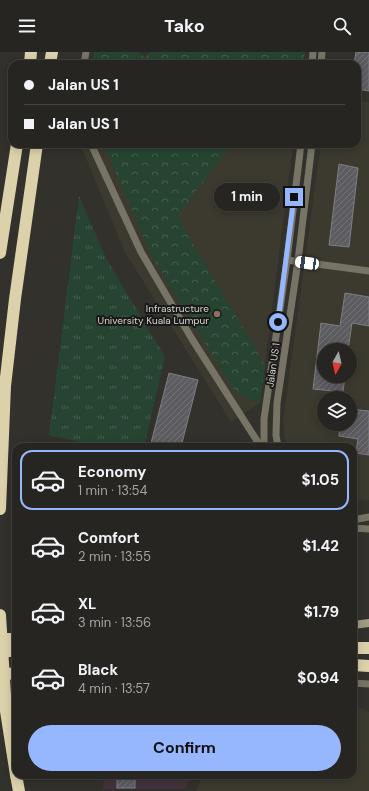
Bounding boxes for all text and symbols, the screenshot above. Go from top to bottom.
text: Tako [164,14,205,38]
icon: menu [16,15,38,37]
icon: search [331,15,353,37]
text: Jalan US 1 [48,75,119,95]
text: Jalan US 1 [48,114,119,134]
callout: 1 min [214,183,280,211]
text: 1 min [231,188,263,205]
route end [285,188,303,206]
car [294,255,320,271]
place label: Infrastructure University Kuala Lumpur [98,302,209,327]
marker: Infrastructure University Kuala Lumpur [212,309,222,319]
route start [269,313,287,331]
street label: Jalan US 1 [263,342,283,388]
north arrow [317,343,357,383]
map controls [317,343,357,431]
button: layers [317,391,357,431]
icon: car [30,462,66,498]
text: Economy [78,462,146,482]
text: $1.05 [301,470,339,490]
text: 1 min · 13:54 [78,482,147,499]
icon: car [30,528,66,564]
text: Comfort [78,528,139,548]
text: $1.42 [302,536,339,556]
text: 2 min · 13:55 [78,548,151,565]
icon: car [30,594,66,630]
text: XL [78,594,96,614]
text: $1.79 [304,602,339,622]
text: 3 min · 13:56 [78,614,151,631]
icon: car [30,660,66,696]
text: Black [78,660,118,680]
text: $0.94 [297,668,339,688]
text: 4 min · 13:57 [78,680,150,697]
button: Confirm [28,725,341,771]

